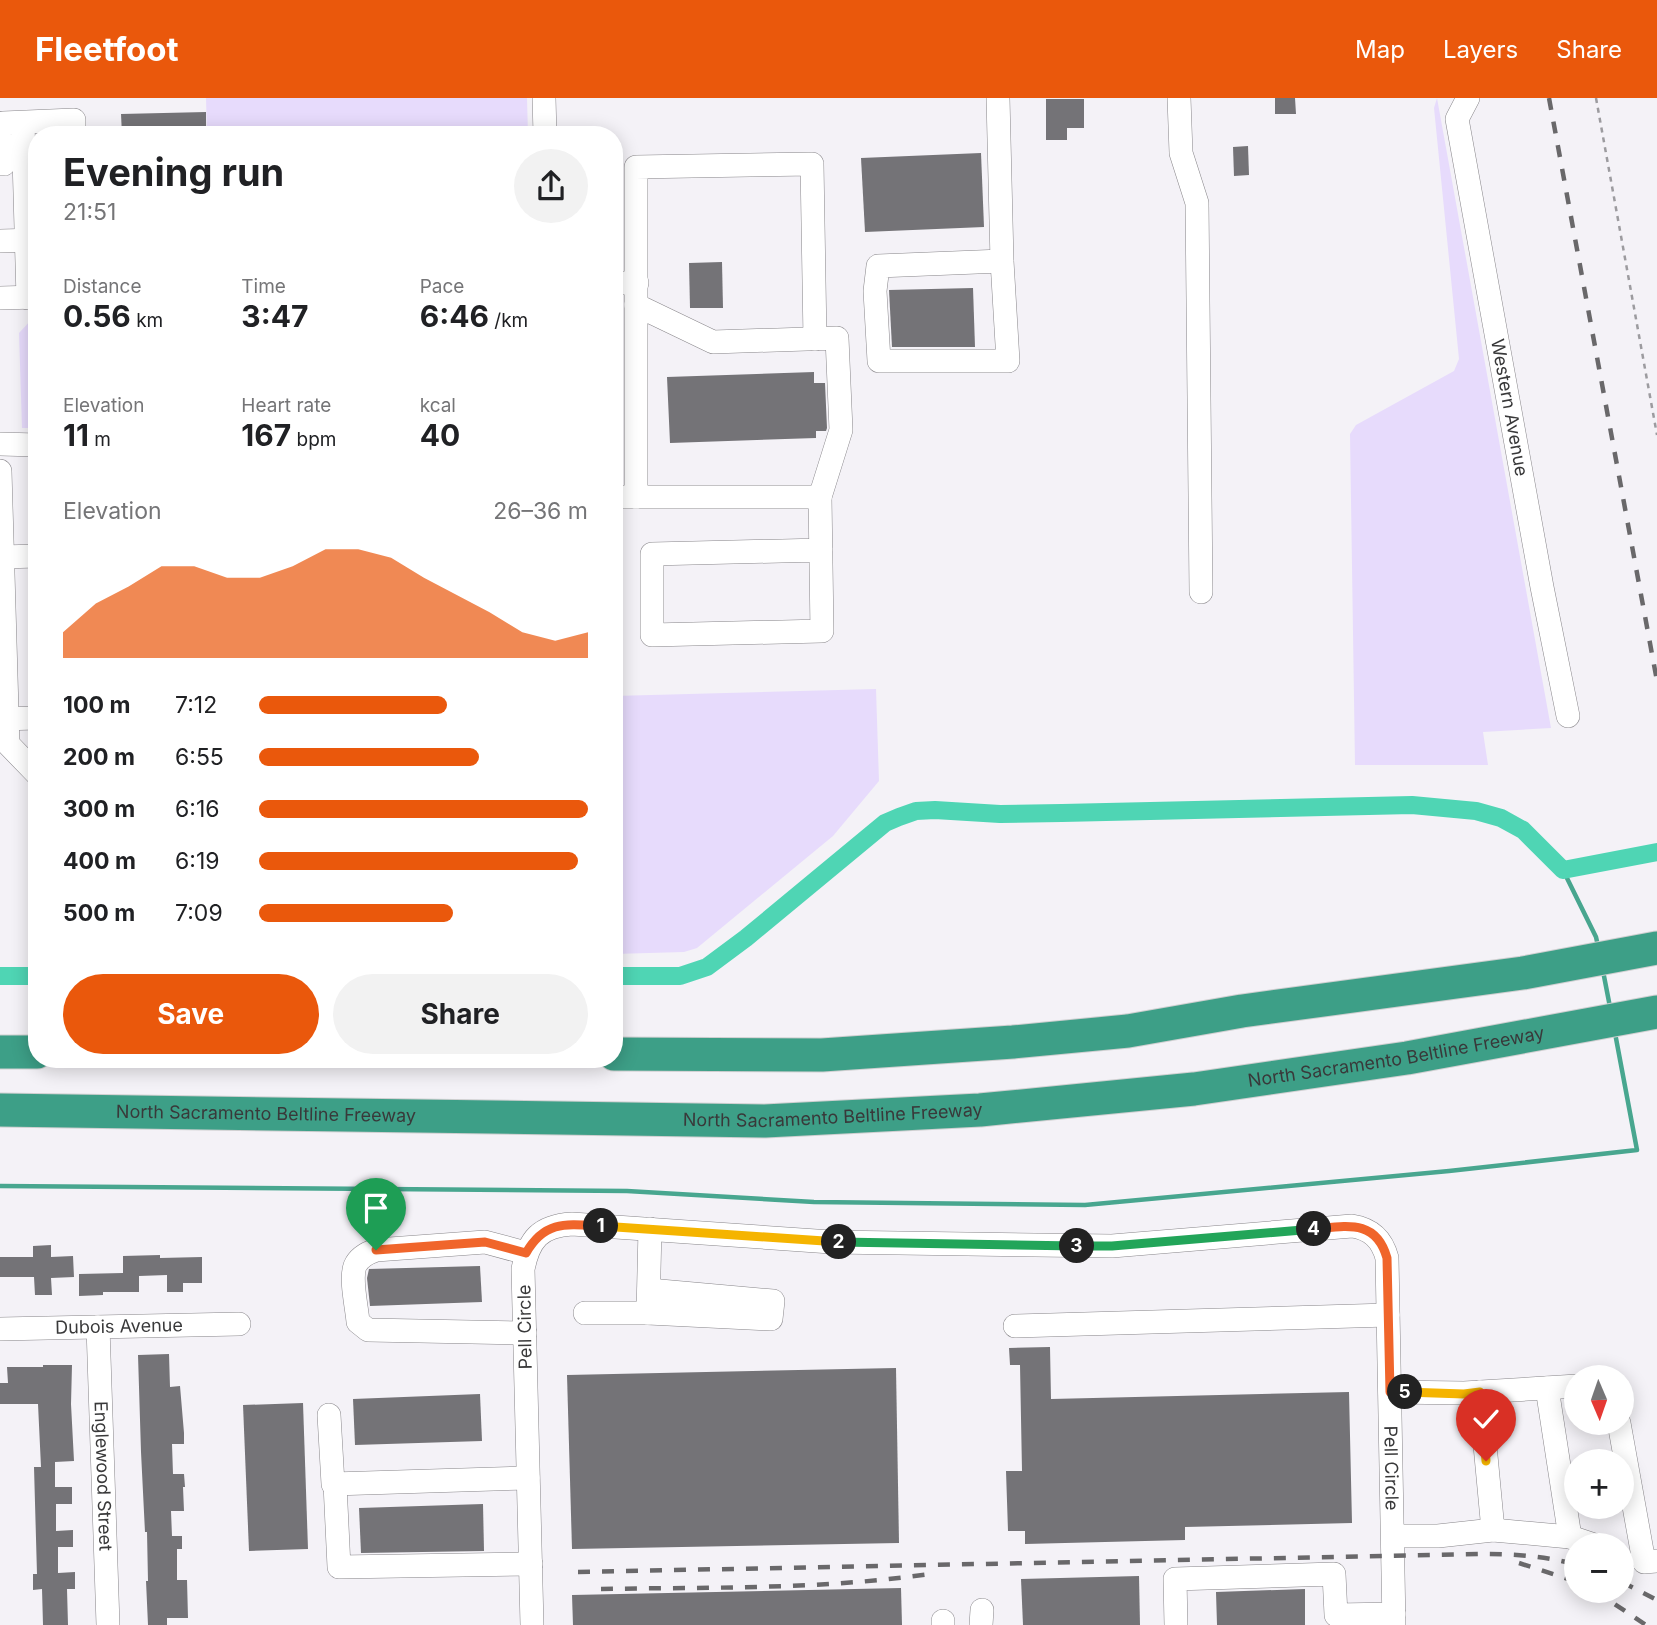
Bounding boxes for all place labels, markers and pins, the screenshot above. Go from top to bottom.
pin [346,1178,406,1250]
pin: 1 [584,1208,618,1244]
pin: 4 [1296,1212,1332,1246]
pin: 2 [822,1224,856,1260]
pin: 3 [1060,1228,1094,1264]
pin: 5 [1388,1374,1422,1410]
pin [1456,1389,1516,1461]

